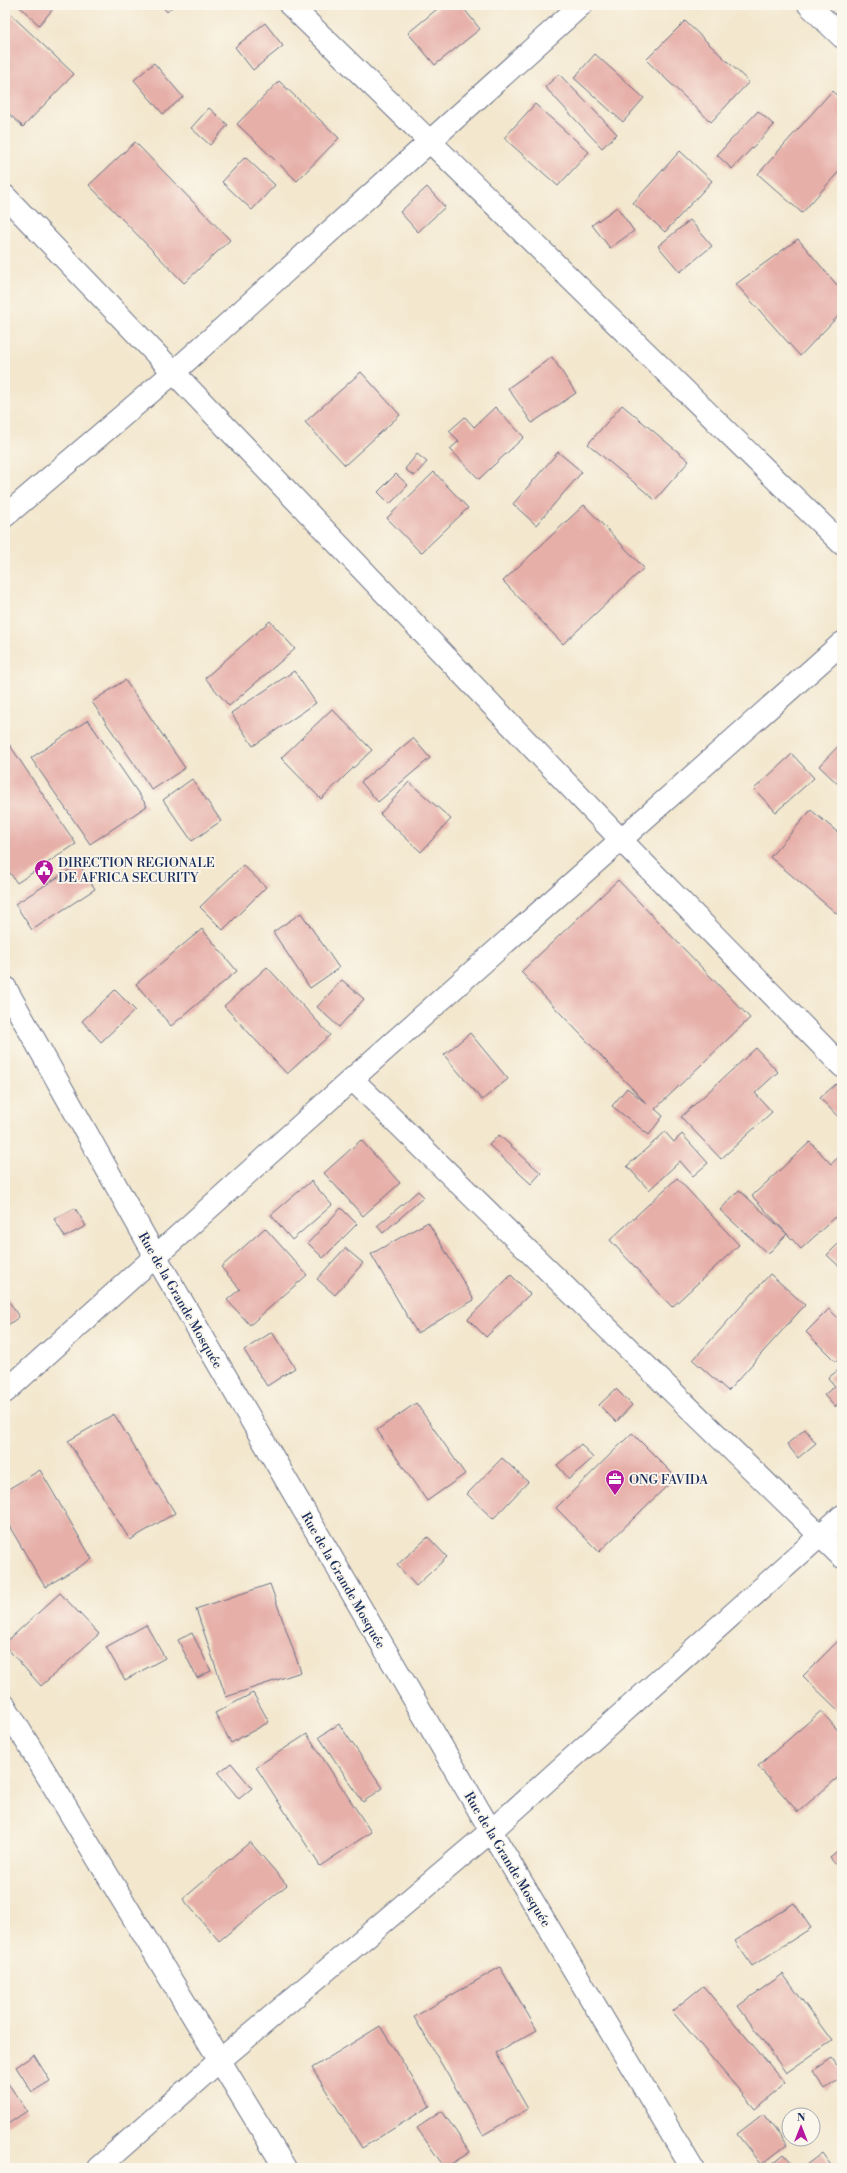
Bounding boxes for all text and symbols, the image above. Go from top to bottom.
place label: DIRECTION REGIONALE DE AFRICA SECURITY [58,855,215,886]
public building icon: DIRECTION REGIONALE DE AFRICA SECURITY [33,858,55,886]
street label: Rue de la Grande Mosquée [135,1230,226,1372]
office icon: ONG FAVIDA [604,1468,626,1496]
place label: ONG FAVIDA [629,1472,709,1488]
street label: Rue de la Grande Mosquée [298,1510,389,1652]
street label: Rue de la Grande Mosquée [460,1789,554,1930]
north arrow [781,2107,821,2147]
text: N [797,2111,806,2125]

